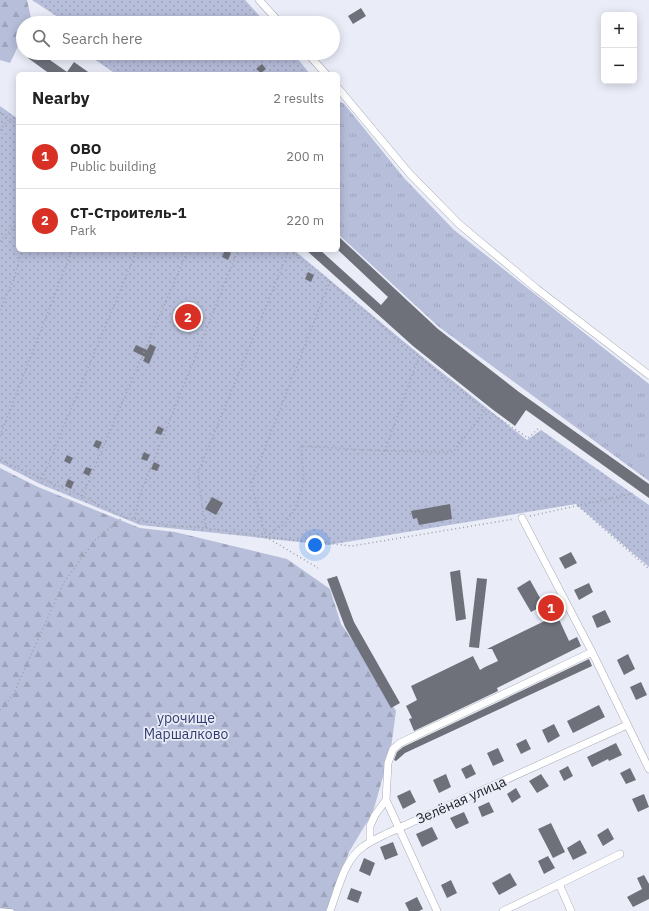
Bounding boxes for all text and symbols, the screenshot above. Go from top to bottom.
map controls [601,12,637,84]
button: + [601,12,637,48]
search box [16,16,340,60]
icon: search [30,27,52,49]
text: Search here [62,29,142,48]
button: − [601,48,637,84]
text: Nearby [32,87,90,109]
text: 2 results [273,90,324,107]
text: ОВО [70,139,101,158]
text: 1 [41,148,49,165]
text: 200 m [286,148,324,165]
text: Public building [70,158,156,175]
text: СТ-Строитель-1 [70,203,187,222]
text: 2 [41,212,49,229]
text: 220 m [286,212,324,229]
text: Park [70,222,96,239]
pin: 2 [175,302,201,332]
your location [305,535,325,555]
pin: 1 [538,593,564,623]
park label: урочище Маршалково [144,709,228,743]
street label: Зелёная улица [413,772,509,828]

